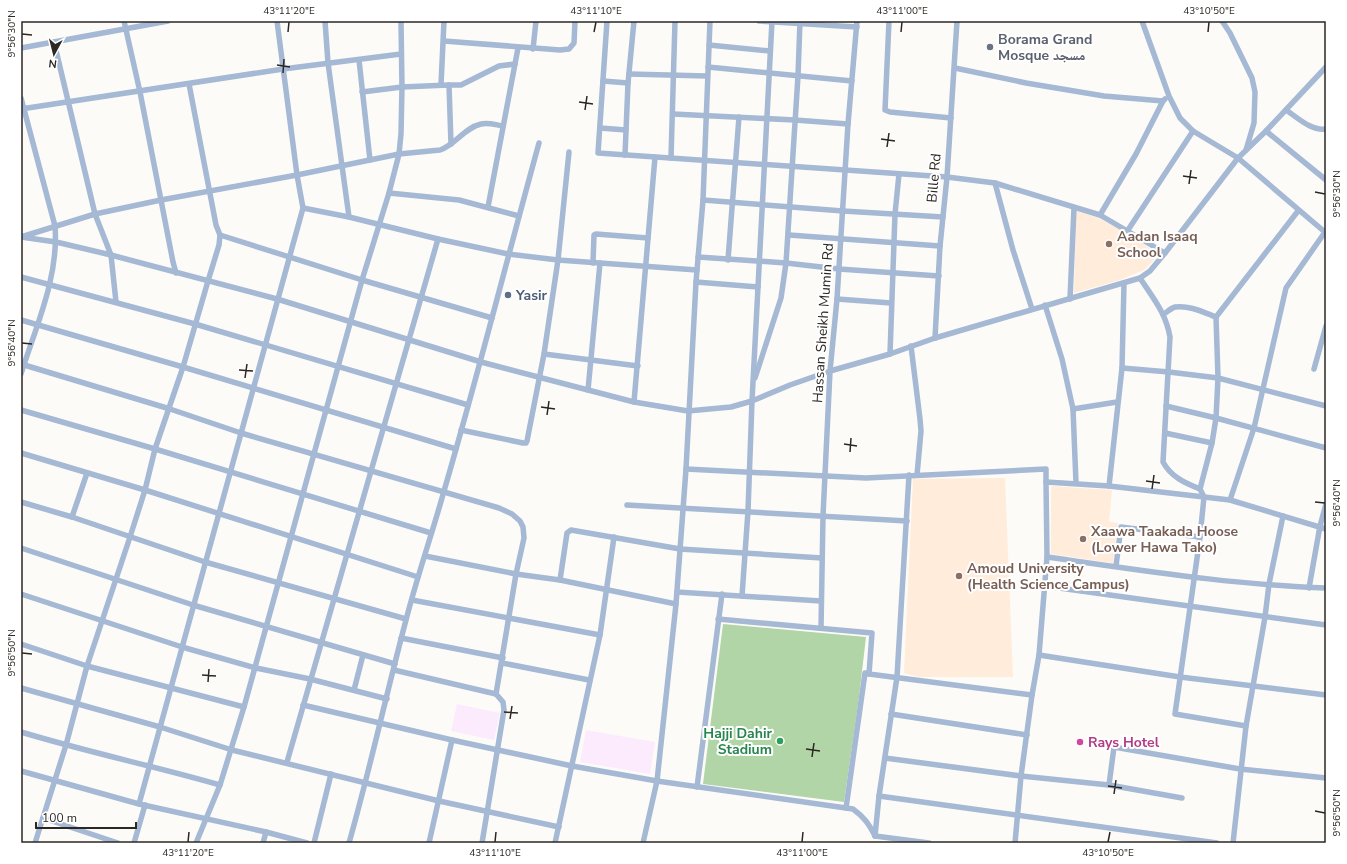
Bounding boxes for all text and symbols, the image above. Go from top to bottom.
text: 43°11'20"E [263,4,315,18]
text: 43°11'10"E [570,4,622,18]
text: 43°11'00"E [876,4,928,18]
text: 43°10'50"E [1183,4,1235,18]
text: 9°56'30"N [5,10,19,58]
place label: Borama Grand Mosque مسجد [998,30,1092,65]
north arrow [34,34,74,74]
marker: Borama Grand Mosque مسجد [985,42,995,52]
text: N [48,55,58,71]
street label: Bille Rd [922,153,946,203]
text: 9°56'30"N [1330,170,1344,218]
place label: Aadan Isaaq School [1117,227,1198,262]
marker: Aadan Isaaq School [1104,239,1114,249]
street label: Hassan Sheikh Mumin Rd [808,242,838,404]
place label: Yasir [515,286,548,305]
marker: Yasir [503,290,513,300]
text: 9°56'40"N [5,319,19,367]
text: 9°56'40"N [1330,479,1344,527]
place label: Xaawa Taakada Hoose (Lower Hawa Tako) [1090,522,1239,557]
marker: Xaawa Taakada Hoose (Lower Hawa Tako) [1078,534,1088,544]
place label: Amoud University (Health Science Campus) [967,559,1130,594]
marker: Amoud University (Health Science Campus) [954,571,964,581]
text: 9°56'50"N [5,629,19,677]
place label: Hajji Dahir Stadium [703,724,773,759]
place label: Rays Hotel [1088,733,1160,752]
marker: Hajji Dahir Stadium [775,736,785,746]
marker: Rays Hotel [1075,737,1085,747]
text: 9°56'50"N [1330,789,1344,837]
scale bar [36,804,136,830]
text: 100 m [42,810,77,826]
text: 43°11'20"E [162,846,214,860]
text: 43°11'10"E [469,846,521,860]
text: 43°11'00"E [776,846,828,860]
text: 43°10'50"E [1082,846,1134,860]

